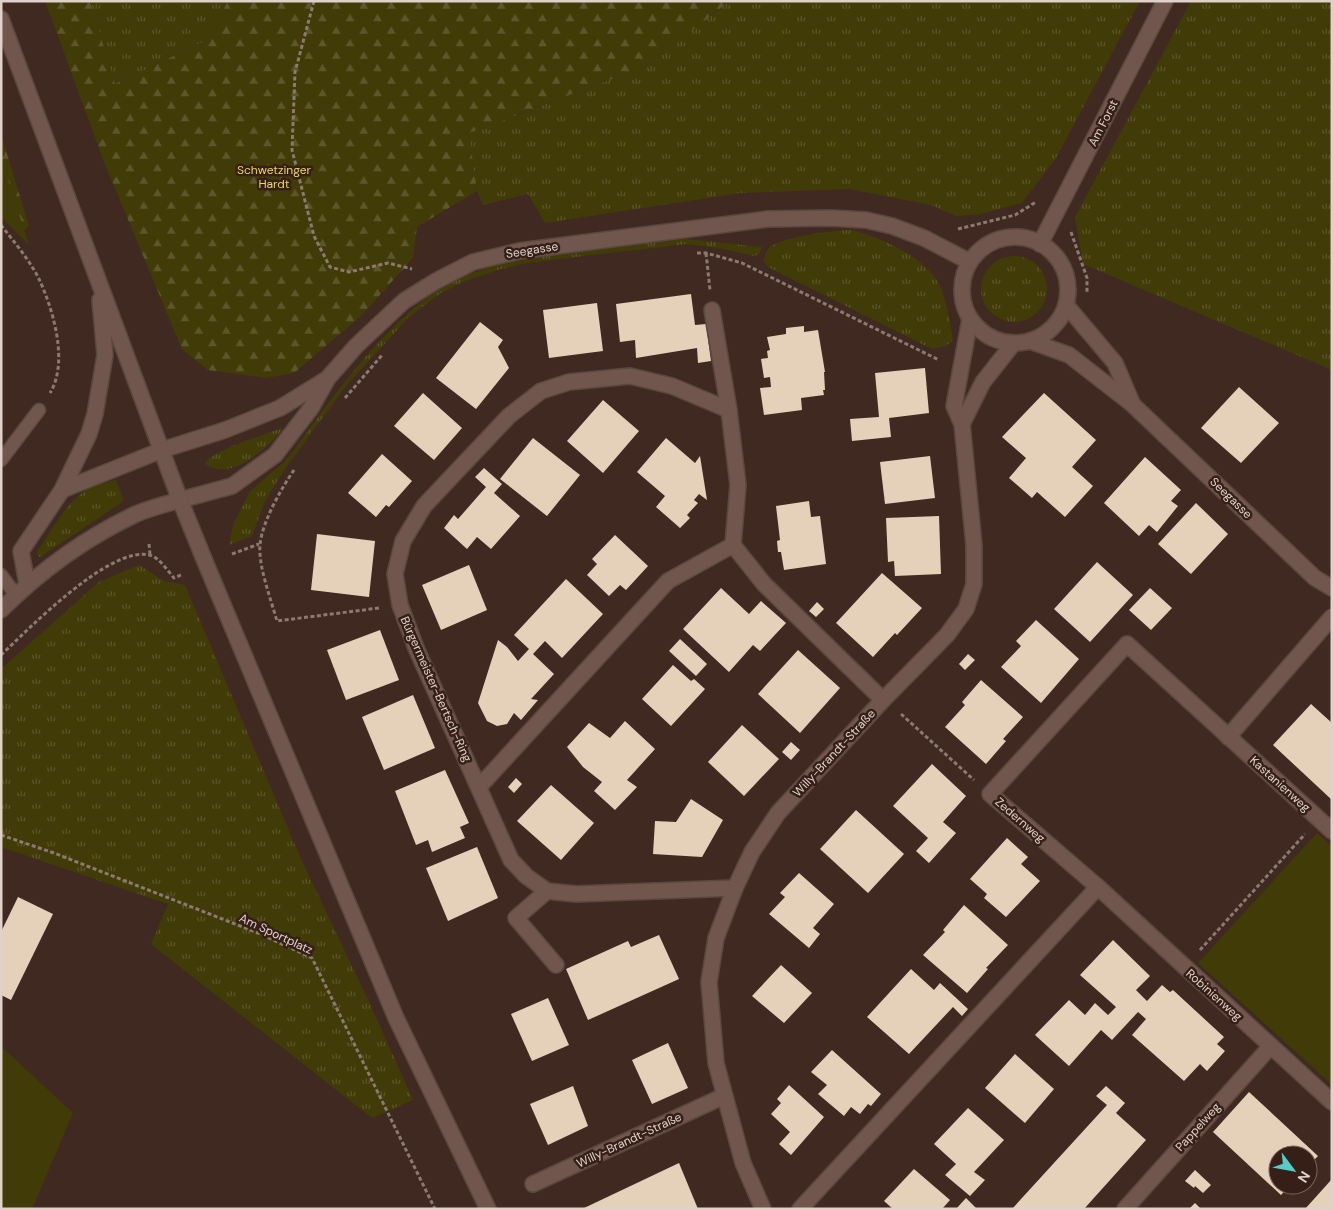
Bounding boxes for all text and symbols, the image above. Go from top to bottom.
street label: Am Forst [1085,97,1122,149]
park label: Schwetzinger Hardt [237,162,312,192]
street label: Seegasse [505,238,559,262]
street label: Seegasse [1207,474,1256,522]
street label: Bürgermeister-Bertsch-Ring [397,614,475,765]
street label: Willy-Brandt-Straße [789,706,879,800]
street label: Kastanienweg [1246,753,1314,816]
street label: Zedernweg [992,794,1049,846]
street label: Am Sportplatz [237,910,315,958]
street label: Robinienweg [1183,966,1246,1025]
street label: Pappelweg [1172,1099,1224,1155]
street label: Willy-Brandt-Straße [574,1109,684,1171]
north arrow [1268,1145,1318,1195]
text: N [1294,1168,1314,1186]

